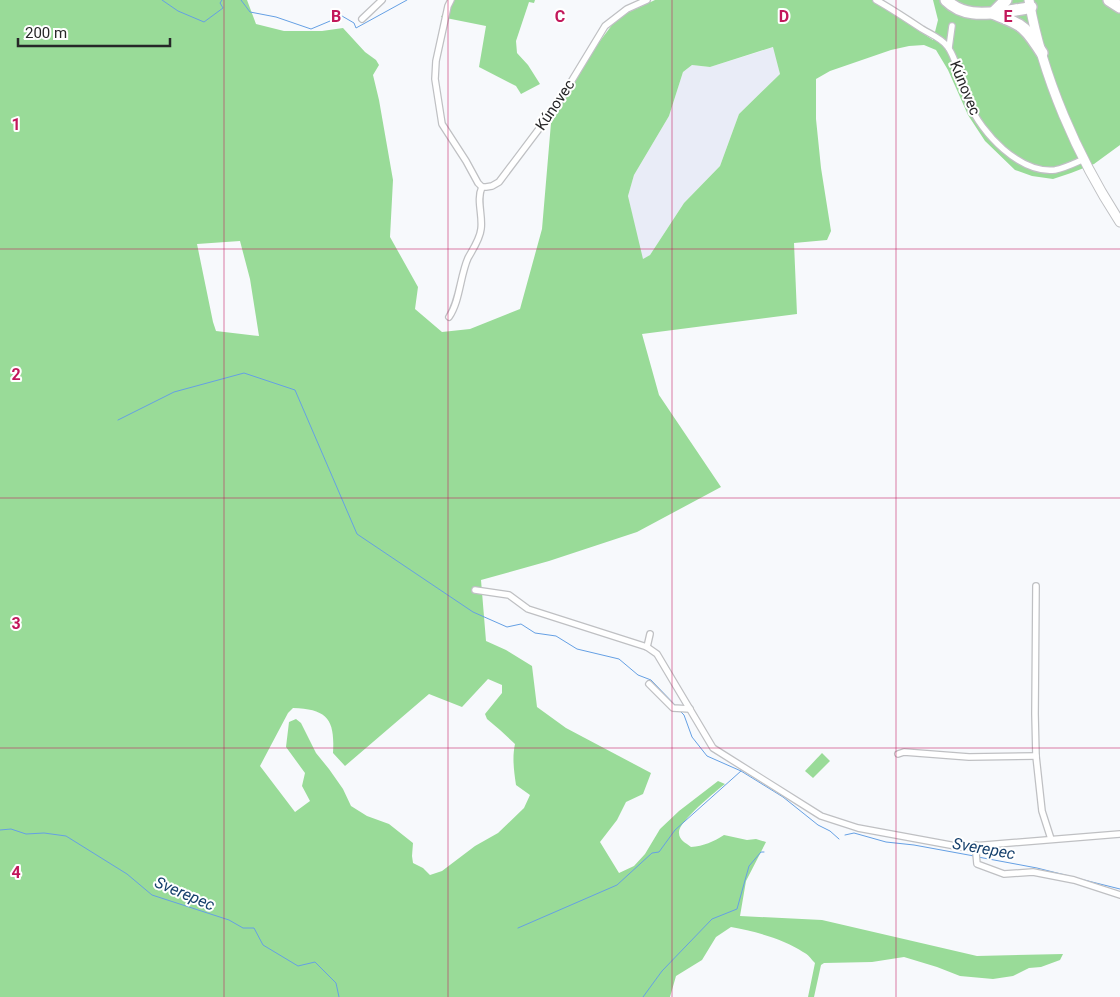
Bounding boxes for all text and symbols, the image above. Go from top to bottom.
text: B [331,7,341,26]
text: C [555,7,565,26]
text: D [779,7,789,26]
text: E [1004,7,1013,26]
scale bar [18,15,170,47]
text: 200 m [25,24,67,42]
street label: Kúnovec [946,58,984,118]
street label: Kúnovec [532,76,579,134]
text: 1 [11,115,21,134]
text: 2 [11,365,21,384]
text: 3 [11,614,21,633]
water label: Sverepec [951,834,1017,863]
text: 4 [11,863,21,882]
water label: Sverepec [152,872,218,915]

